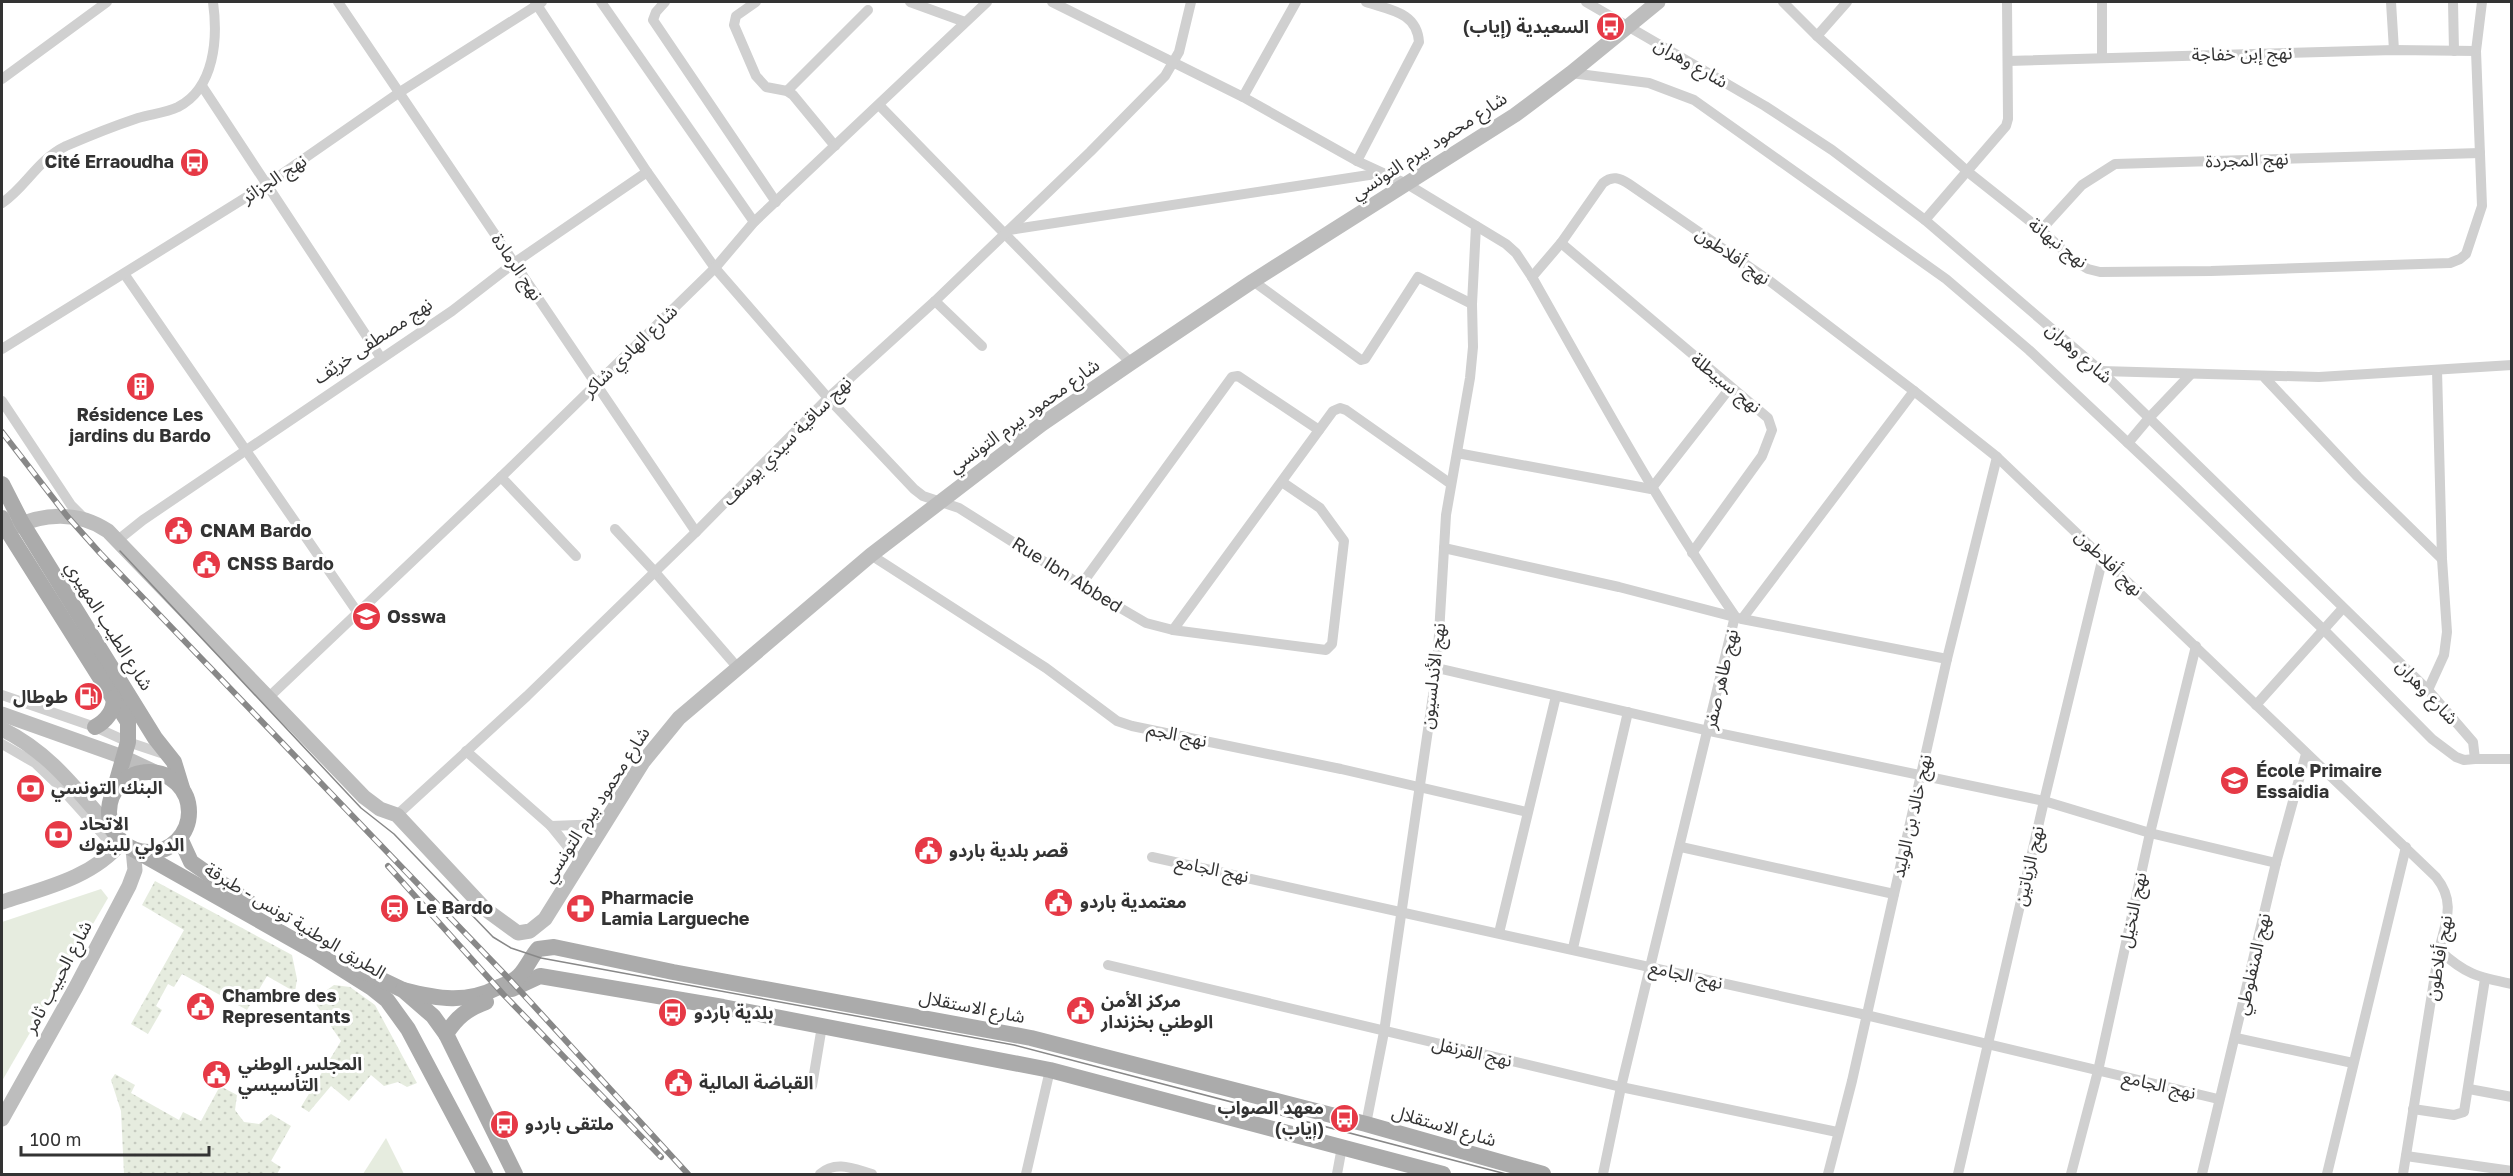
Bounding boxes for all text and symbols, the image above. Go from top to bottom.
bus stop icon: السعيدية (إياب) [1594,11,1626,43]
place label: السعيدية (إياب) [1463,15,1589,39]
street label: شارع وهران [1649,32,1732,95]
street label: نهج إبن خفاجة [2191,41,2293,68]
street label: شارع محمود بيرم التونسي [1346,87,1513,207]
bus stop icon: Cité Erraoudha [179,146,211,178]
street label: نهج المجردة [2205,147,2289,174]
street label: نهج الجزائر [236,149,312,210]
place label: Cité Erraoudha [45,150,174,172]
street label: نهج نبهانة [2023,212,2093,275]
street label: نهج أفلاطون [1690,221,1775,291]
street label: نهج الرمادة [485,229,548,306]
street label: نهج مصطفى خريّف [309,292,438,390]
street label: شارع الهادي شاكر [576,299,684,405]
street label: شارع وهران [2039,317,2118,390]
street label: نهج سبيطلة [1685,347,1766,420]
street label: شارع محمود بيرم التونسي [944,353,1106,481]
building icon: Résidence Les jardins du Bardo [124,370,156,402]
street label: نهج ساقية سيدي يوسف [717,371,858,512]
place label: Résidence Les jardins du Bardo [68,403,211,446]
public building icon: CNAM Bardo [163,515,195,547]
place label: CNAM Bardo [200,519,312,541]
street label: نهج أفلاطون [2069,524,2148,602]
street label: Rue Ibn Abbed [1008,532,1127,617]
public building icon: CNSS Bardo [190,548,222,580]
place label: CNSS Bardo [227,552,334,574]
street label: شارع الطيب المهيري [58,557,158,696]
school or university icon: Osswa [350,601,382,633]
place label: Osswa [387,605,446,627]
street label: نهج الأندلسيون [1415,622,1452,731]
street label: نهج طاهر صفر [1698,627,1745,733]
street label: شارع وهران [2389,654,2463,731]
fuel station icon: طوطال [73,681,105,713]
place label: طوطال [13,685,68,708]
street label: نهج الجم [1145,717,1209,754]
street label: شارع محمود بيرم التونسي [537,722,657,889]
street label: نهج خالد بن الوليد [1886,752,1939,880]
place label: École Primaire Essaidia [2256,759,2382,802]
school or university icon: École Primaire Essaidia [2219,765,2251,797]
bank icon: البنك التونسي [14,772,46,804]
place label: البنك التونسي [51,776,163,802]
place label: الاتحاد الدولي للبنوك [79,812,184,859]
bank icon: الاتحاد الدولي للبنوك [42,818,74,850]
street label: نهج الزياتين [2008,824,2051,909]
public building icon: قصر بلدية باردو [912,835,944,867]
place label: قصر بلدية باردو [949,839,1068,862]
street label: نهج الجامع [1172,849,1251,890]
street label: الطريق الوطنية تونس - طبرقة [200,857,390,984]
street label: نهج النخيل [2113,870,2154,950]
place label: Pharmacie Lamia Largueche [601,886,750,929]
public building icon: معتمدية باردو [1043,886,1075,918]
place label: معتمدية باردو [1080,890,1187,913]
station icon: Le Bardo [379,892,411,924]
pharmacy icon: Pharmacie Lamia Largueche [564,892,596,924]
place label: Le Bardo [416,896,493,918]
street label: نهج المنفلوطي [2230,911,2278,1018]
street label: نهج أفلاطون [2420,913,2459,1003]
street label: شارع الحبيب ثامر [18,916,100,1039]
street label: نهج الجامع [1646,955,1725,997]
place label: Chambre des Representants [222,984,351,1027]
street label: شارع الاستقلال [917,985,1027,1031]
place label: مركز الأمن الوطني بخزندار [1100,989,1213,1036]
public building icon: Chambre des Representants [185,990,217,1022]
public building icon: مركز الأمن الوطني بخزندار [1064,995,1096,1027]
bus stop icon: بلدية باردو [657,997,689,1029]
place label: بلدية باردو [694,1001,774,1024]
street label: نهج القرنفل [1429,1031,1514,1074]
place label: المجلس الوطني التأسيسي [238,1052,362,1099]
public building icon: المجلس الوطني التأسيسي [201,1058,233,1090]
street label: نهج الجامع [2119,1065,2198,1107]
public building icon: القباضة المالية [662,1067,694,1099]
place label: القباضة المالية [699,1071,813,1093]
place label: معهد الصواب (إياب) [1217,1096,1324,1141]
street label: شارع الاستقلال [1389,1100,1499,1154]
bus stop icon: معهد الصواب (إياب) [1329,1102,1361,1134]
bus stop icon: ملتقى باردو [488,1108,520,1140]
place label: ملتقى باردو [525,1112,614,1135]
scale bar [21,1119,208,1157]
text: 100 m [30,1128,81,1150]

